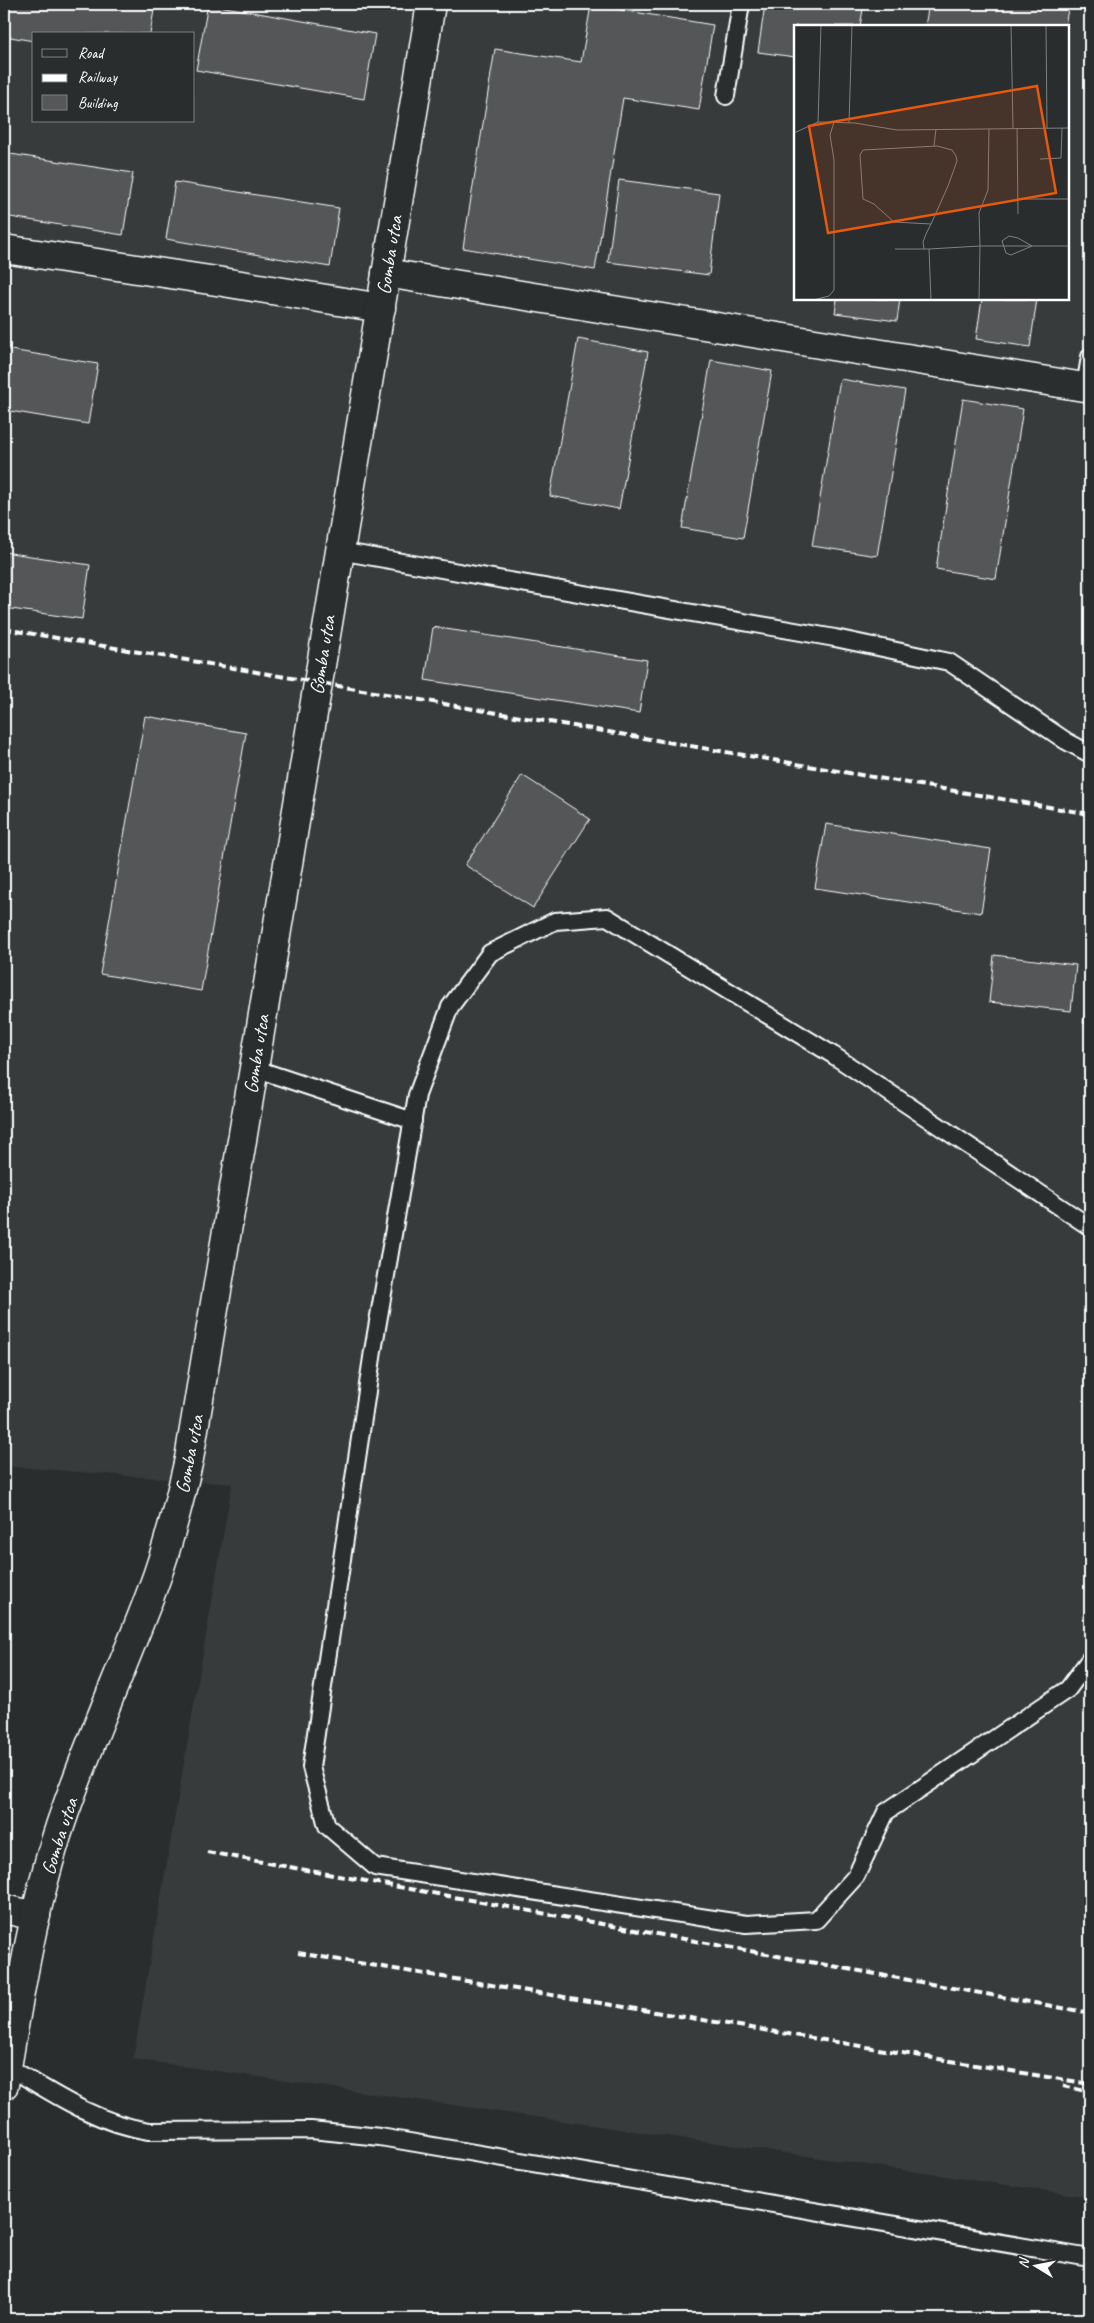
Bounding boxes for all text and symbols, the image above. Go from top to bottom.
inset map [794,25,1069,300]
legend [32,32,195,122]
text: Road [78,44,105,63]
text: Railway [78,68,119,87]
text: Building [78,94,118,113]
street label: Gomba utca [371,213,408,296]
street label: Gomba utca [304,613,341,696]
street label: Gomba utca [238,1012,275,1095]
street label: Gomba utca [170,1411,210,1495]
street label: Gomba utca [35,1793,84,1878]
north arrow [1012,2240,1062,2290]
text: N [1015,2256,1033,2270]

